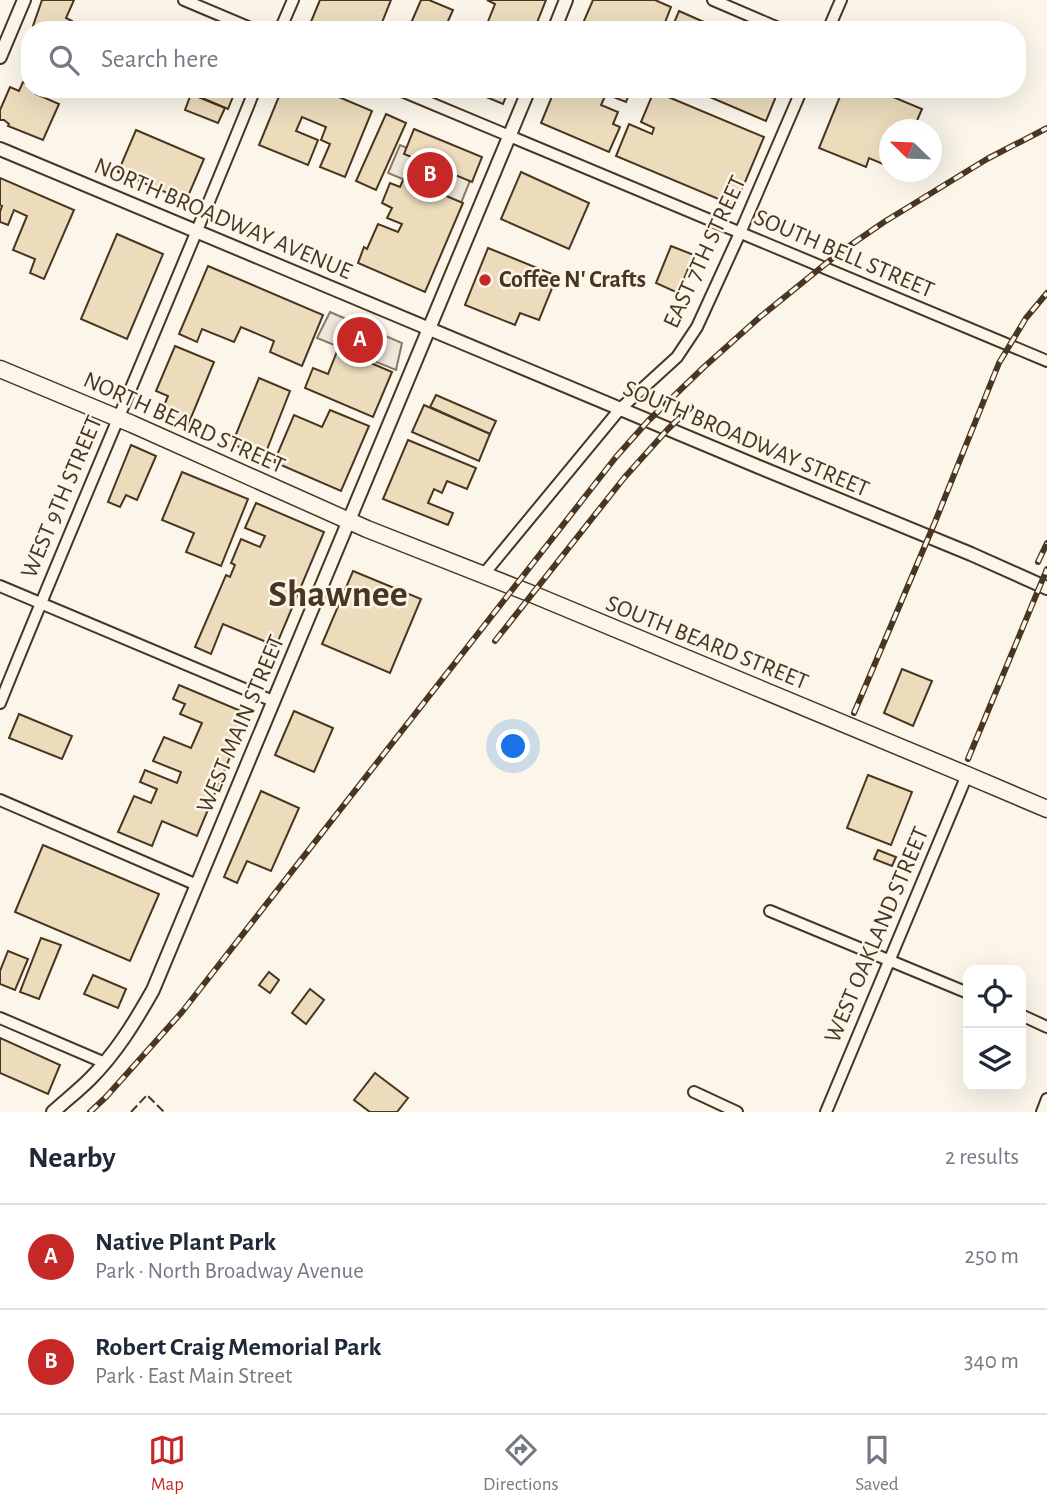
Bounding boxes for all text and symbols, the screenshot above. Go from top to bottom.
search box [21,21,1026,98]
icon: search [45,41,83,79]
text: Search here [101,46,219,72]
north arrow [879,119,942,182]
pin: B [407,149,453,201]
street label: NORTH BROADWAY AVENUE [91,154,356,284]
street label: EAST 7TH STREET [659,172,751,332]
street label: SOUTH BELL STREET [750,205,938,303]
place label: Coffee N' Crafts [499,268,646,292]
marker: Coffee N' Crafts [477,272,493,288]
pin: A [337,314,383,366]
street label: NORTH BEARD STREET [80,368,289,478]
street label: SOUTH BROADWAY STREET [619,376,873,502]
street label: WEST 9TH STREET [17,412,107,582]
district label: Shawnee [268,576,408,614]
street label: SOUTH BEARD STREET [602,591,812,695]
street label: WEST MAIN STREET [193,632,289,816]
your location [496,729,530,763]
street label: WEST OAKLAND STREET [821,823,934,1047]
map controls [963,965,1026,1091]
button: locate [963,965,1026,1028]
button: layers [963,1028,1026,1091]
text: Nearby [28,1143,116,1173]
text: 2 results [945,1146,1019,1169]
text: Native Plant Park [95,1229,276,1255]
text: A [44,1245,58,1268]
text: 250 m [965,1245,1019,1268]
text: Park · North Broadway Avenue [95,1260,364,1283]
text: Robert Craig Memorial Park [95,1334,381,1360]
text: B [44,1350,58,1373]
text: 340 m [964,1350,1019,1373]
text: Park · East Main Street [95,1365,292,1388]
tab: Map [148,1431,186,1496]
tab: Directions [483,1431,559,1496]
tab: Saved [855,1431,899,1496]

